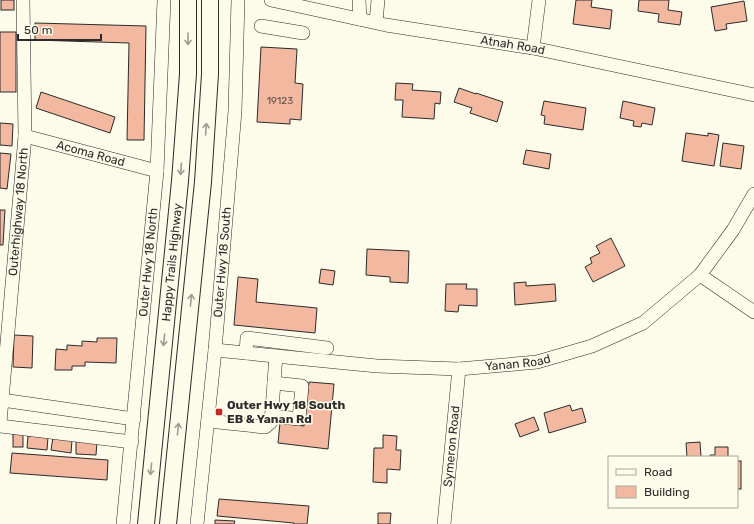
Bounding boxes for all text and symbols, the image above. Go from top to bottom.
scale bar [18,16,101,42]
text: 50 m [24,23,52,37]
one-way arrow [184,32,192,45]
street label: Atnah Road [480,33,546,57]
house number: 19123 [267,95,293,107]
one-way arrow [203,123,210,136]
street label: Acoma Road [55,138,126,169]
street label: Outerhighway 18 North [6,147,31,277]
one-way arrow [177,162,184,175]
street label: Happy Trails Highway [159,202,185,322]
street label: Outer Hwy 18 South [211,206,234,318]
street label: Outer Hwy 18 North [136,207,160,317]
one-way arrow [187,294,195,307]
one-way arrow [160,333,168,346]
street label: Yanan Road [485,351,552,374]
place label: Outer Hwy 18 South EB & Yanan Rd [227,398,345,426]
street label: Symeron Road [441,405,462,488]
marker: Outer Hwy 18 South EB & Yanan Rd [214,407,224,417]
one-way arrow [174,423,182,436]
legend [608,456,738,508]
one-way arrow [147,462,155,475]
text: Road [644,465,672,479]
text: Building [644,485,690,499]

